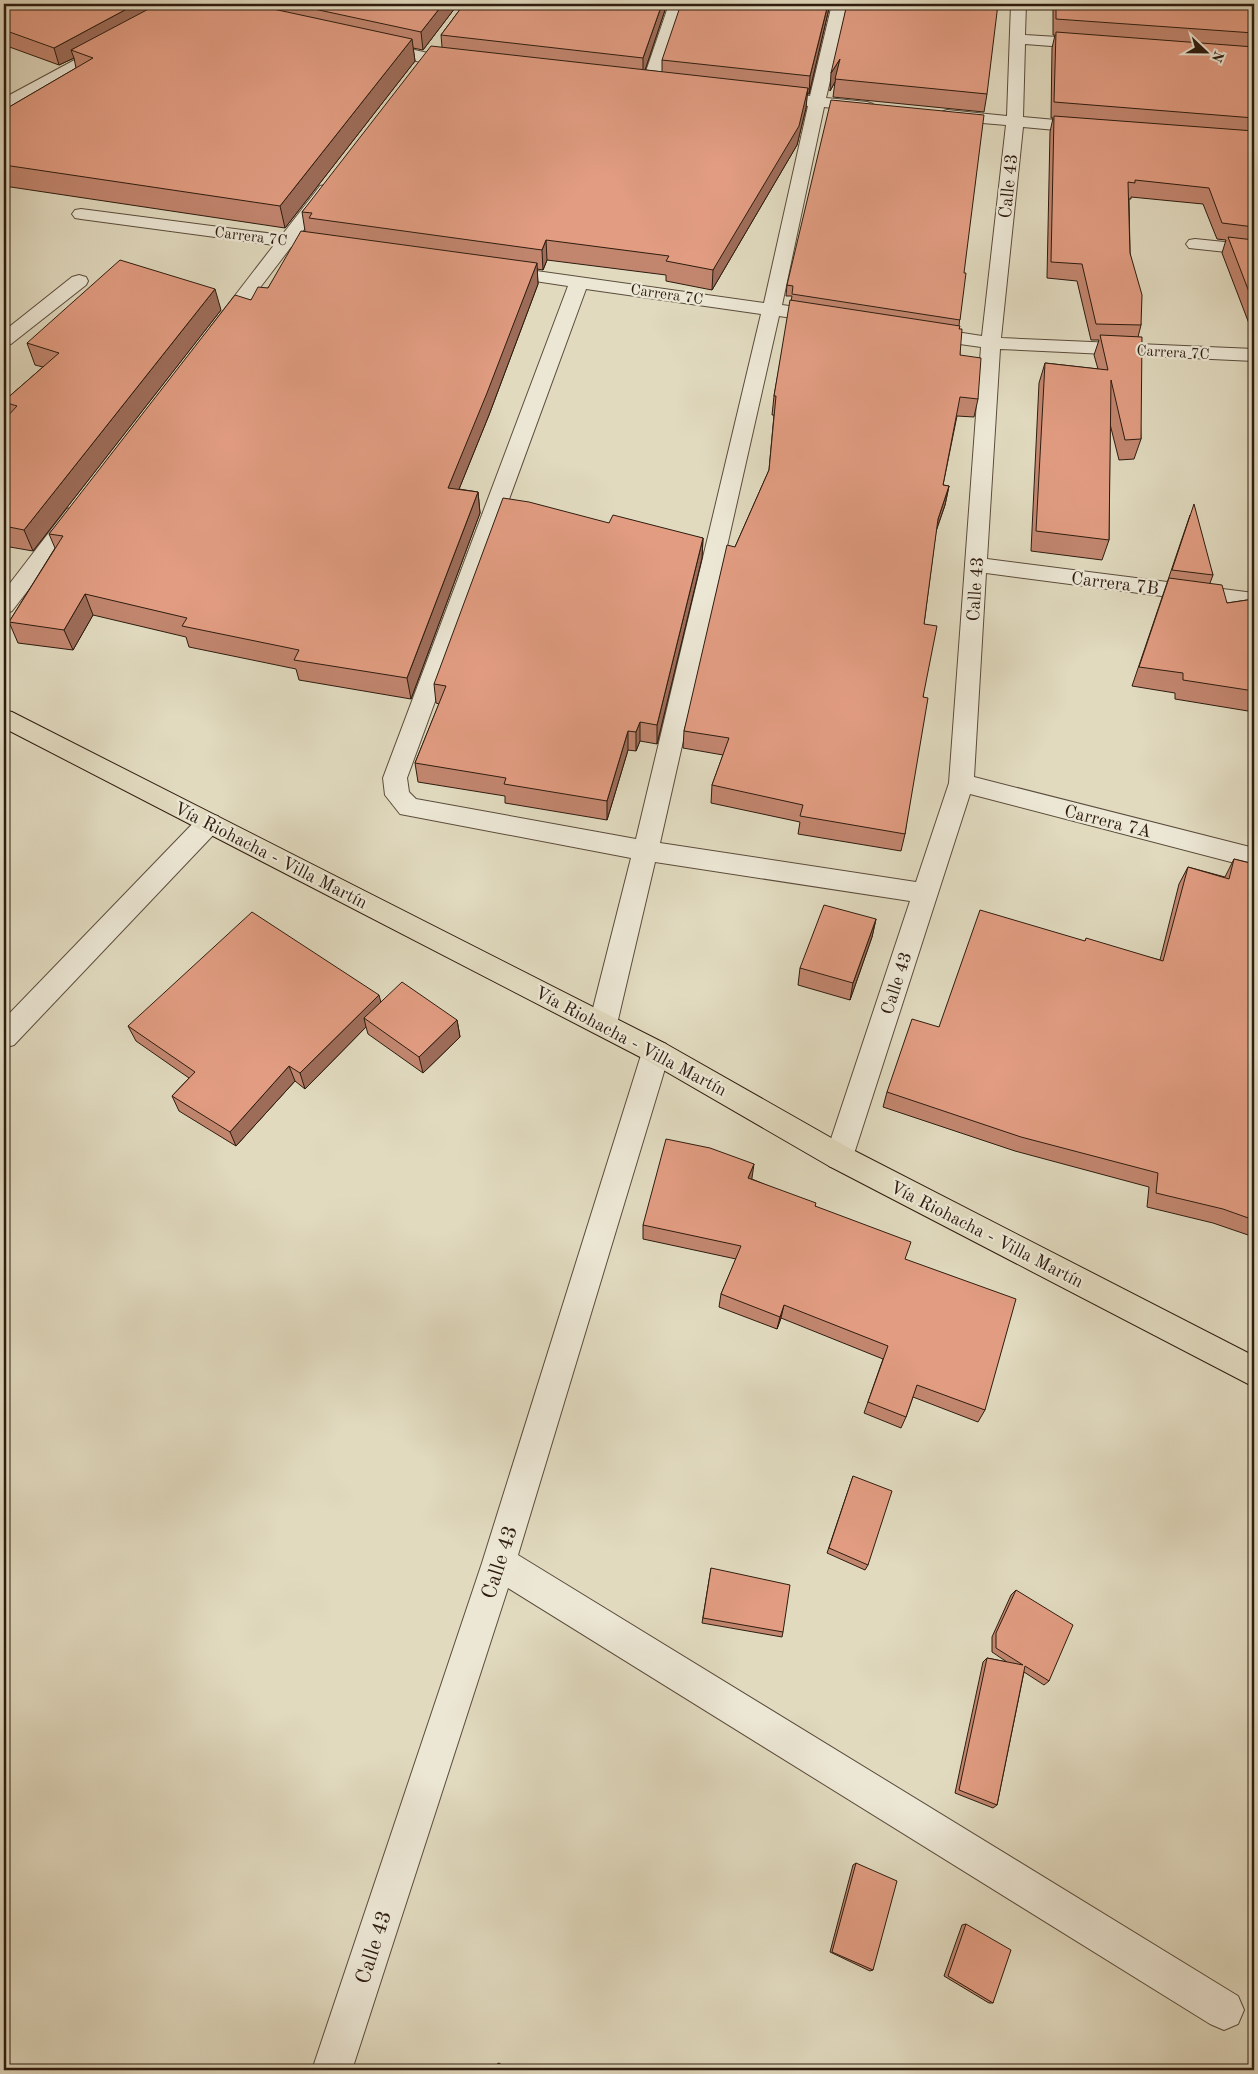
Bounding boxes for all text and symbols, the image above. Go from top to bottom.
north arrow [1180,28,1230,78]
text: N [1209,49,1226,64]
street label: Calle 43 [997,153,1021,219]
street label: Carrera 7C [214,226,288,249]
street label: Carrera 7C [630,283,704,308]
street label: Carrera 7C [1136,344,1210,363]
street label: Calle 43 [965,556,987,622]
street label: Carrera 7B [1070,570,1160,598]
street label: Vía Riohacha - Villa Martín [171,799,370,913]
street label: Carrera 7A [1062,802,1154,842]
street label: Calle 43 [878,950,916,1017]
street label: Vía Riohacha - Villa Martín [532,984,730,1100]
street label: Vía Riohacha - Villa Martín [887,1178,1086,1292]
street label: Calle 43 [479,1523,522,1602]
street label: Calle 43 [353,1908,396,1987]

